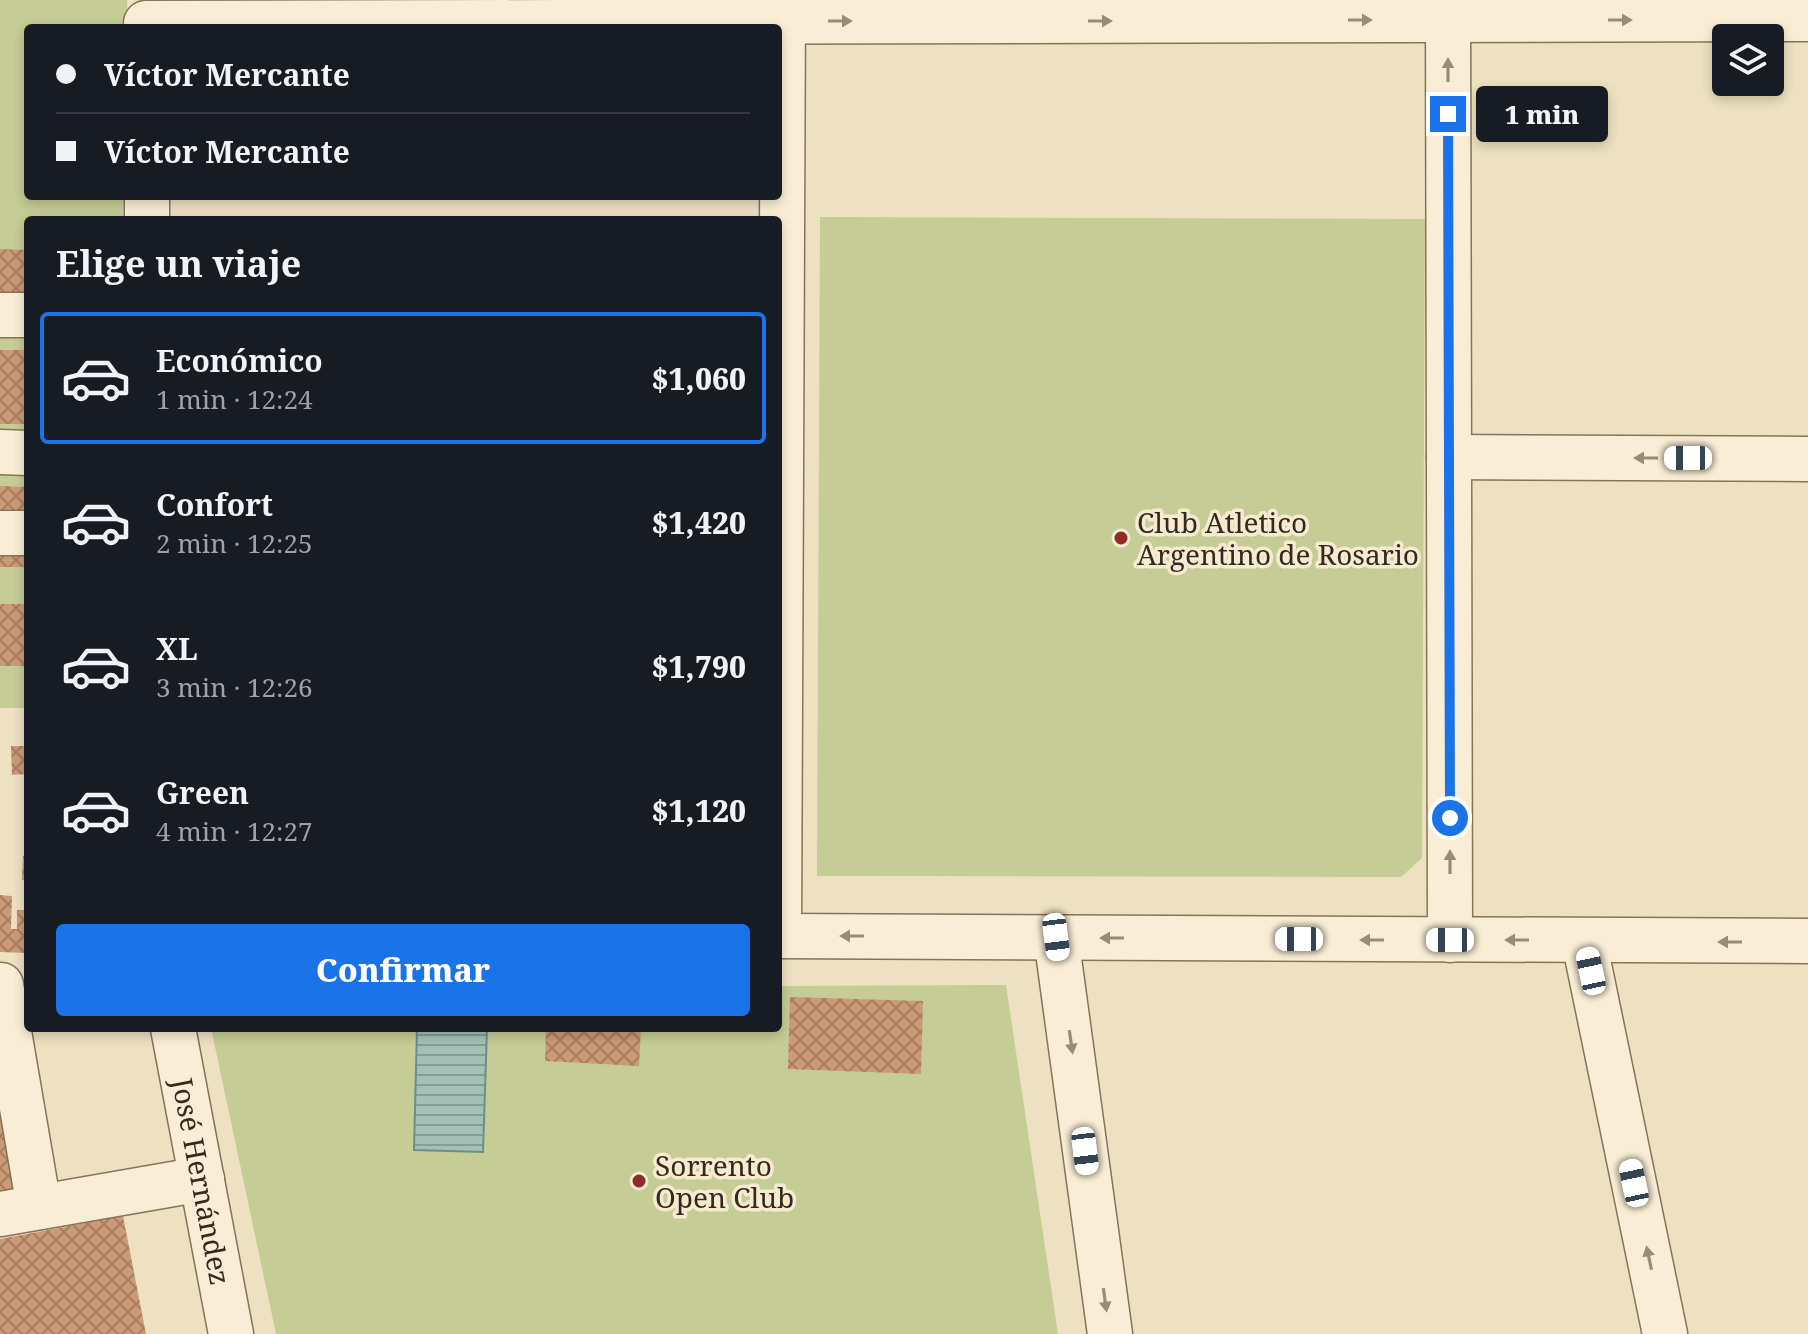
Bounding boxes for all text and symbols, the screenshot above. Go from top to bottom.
one-way arrow [1348,14,1373,26]
one-way arrow [1608,14,1633,26]
one-way arrow [828,15,853,27]
one-way arrow [1088,15,1113,27]
map controls [1712,24,1784,96]
button: layers [1712,24,1784,96]
text: Víctor Mercante [104,54,350,95]
one-way arrow [1442,57,1454,82]
callout: 1 min [1476,86,1608,142]
route end [1430,96,1466,132]
text: 1 min [1505,96,1579,132]
text: Víctor Mercante [104,131,350,172]
text: Elige un viaje [56,239,301,288]
text: Económico [156,340,323,381]
icon: car [60,342,132,414]
text: $1,060 [652,358,746,399]
text: 1 min · 12:24 [156,381,313,417]
car [1664,446,1712,470]
one-way arrow [1633,452,1658,464]
text: Confort [156,484,273,525]
icon: car [60,486,132,558]
text: $1,420 [652,502,746,543]
place label: Club Atletico Argentino de Rosario [1137,503,1419,573]
text: 2 min · 12:25 [156,525,313,561]
marker: Club Atletico Argentino de Rosario [1112,529,1130,547]
text: XL [156,628,198,669]
icon: car [60,630,132,702]
text: $1,790 [652,646,746,687]
text: 3 min · 12:26 [156,669,313,705]
text: Green [156,772,249,813]
icon: car [60,774,132,846]
text: $1,120 [652,790,746,831]
route start [1432,800,1468,836]
text: 4 min · 12:27 [156,813,313,849]
one-way arrow [1444,849,1456,874]
car [1041,912,1071,962]
button: Confirmar [56,924,750,1016]
car [1275,927,1323,951]
car [1426,928,1474,952]
one-way arrow [839,930,864,942]
one-way arrow [1099,932,1124,944]
one-way arrow [1359,933,1384,946]
one-way arrow [1504,934,1529,946]
one-way arrow [1717,936,1742,948]
car [1574,945,1608,997]
one-way arrow [1064,1030,1077,1055]
street label: José Hernández [164,1074,240,1288]
car [1070,1126,1100,1176]
place label: Sorrento Open Club [655,1146,794,1216]
car [1617,1157,1651,1209]
marker: Sorrento Open Club [630,1172,648,1190]
one-way arrow [1642,1245,1655,1270]
one-way arrow [1099,1288,1112,1313]

